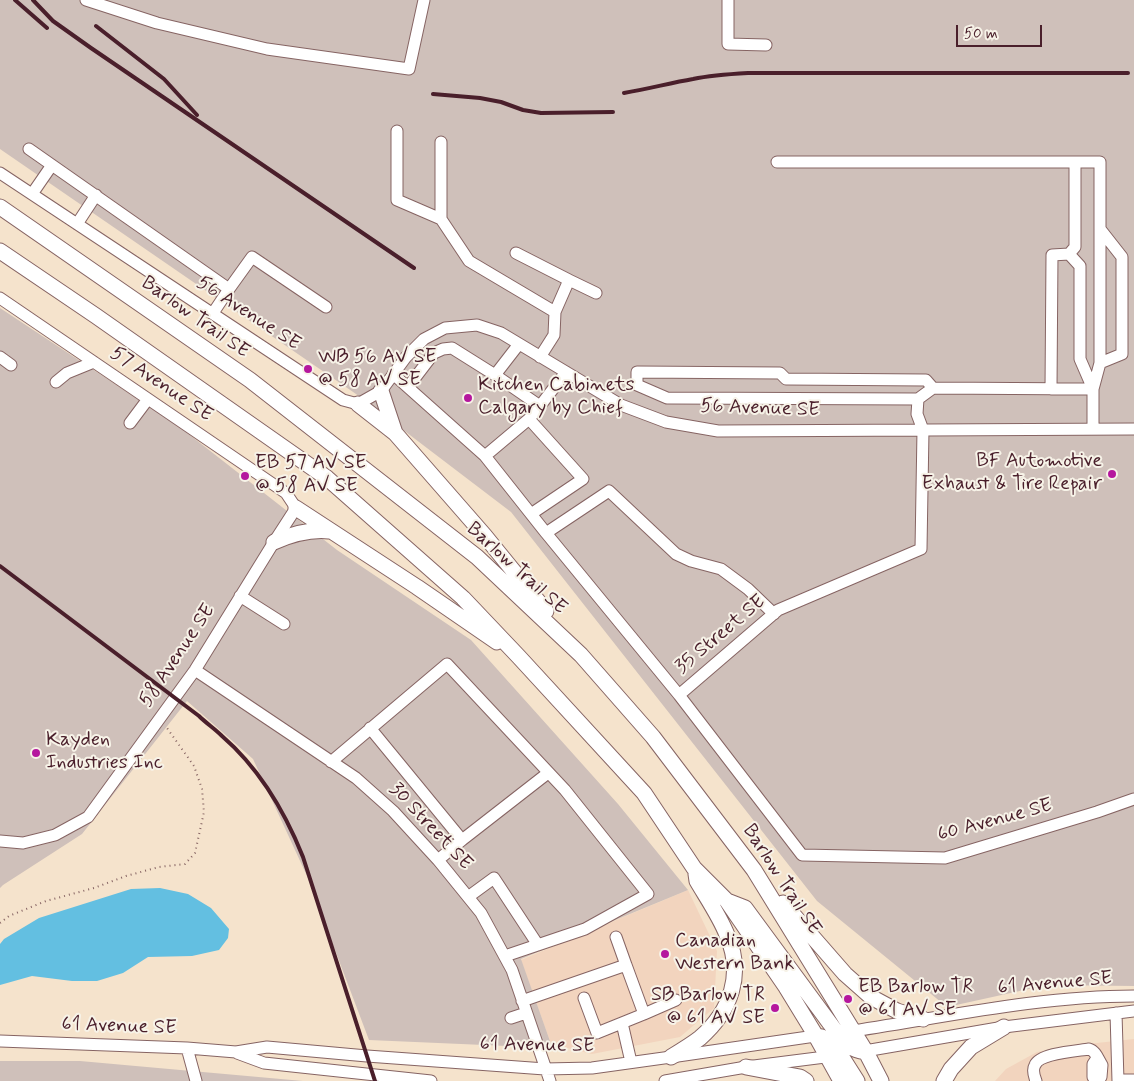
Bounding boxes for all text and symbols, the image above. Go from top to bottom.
scale bar [959,15,1045,47]
text: 50 m [964,24,998,44]
street label: 56 Avenue SE [191,271,305,357]
street label: Barlow Trail SE [136,272,254,364]
street label: 57 Avenue SE [105,342,217,428]
place label: WB 56 AV SE @ 58 AV SE [318,346,436,393]
marker: WB 56 AV SE @ 58 AV SE [302,363,314,375]
place label: Kitchen Cabinets Calgary by Chief [478,374,635,421]
marker: Kitchen Cabinets Calgary by Chief [462,392,474,404]
street label: 56 Avenue SE [700,395,820,423]
place label: BF Automotive Exhaust & Tire Repair [921,450,1102,497]
place label: EB 57 AV SE @ 58 AV SE [255,452,366,499]
marker: BF Automotive Exhaust & Tire Repair [1106,468,1118,480]
marker: EB 57 AV SE @ 58 AV SE [239,470,251,482]
street label: Barlow Trail SE [461,518,571,620]
street label: 35 Street SE [671,590,771,680]
street label: 58 Avenue SE [135,600,221,712]
place label: Kayden Industries Inc [46,729,163,776]
marker: Kayden Industries Inc [30,747,42,759]
street label: 30 Street SE [383,778,477,876]
street label: 60 Avenue SE [935,794,1055,848]
street label: Barlow Trail SE [736,820,826,940]
place label: Canadian Western Bank [675,930,794,977]
marker: Canadian Western Bank [659,948,671,960]
street label: 61 Avenue SE [997,967,1113,1001]
place label: EB Barlow TR @ 61 AV SE [858,976,973,1023]
place label: SB Barlow TR @ 61 AV SE [651,984,765,1031]
marker: EB Barlow TR @ 61 AV SE [842,993,854,1005]
marker: SB Barlow TR @ 61 AV SE [769,1002,781,1014]
street label: 61 Avenue SE [61,1013,177,1041]
street label: 61 Avenue SE [479,1033,595,1059]

